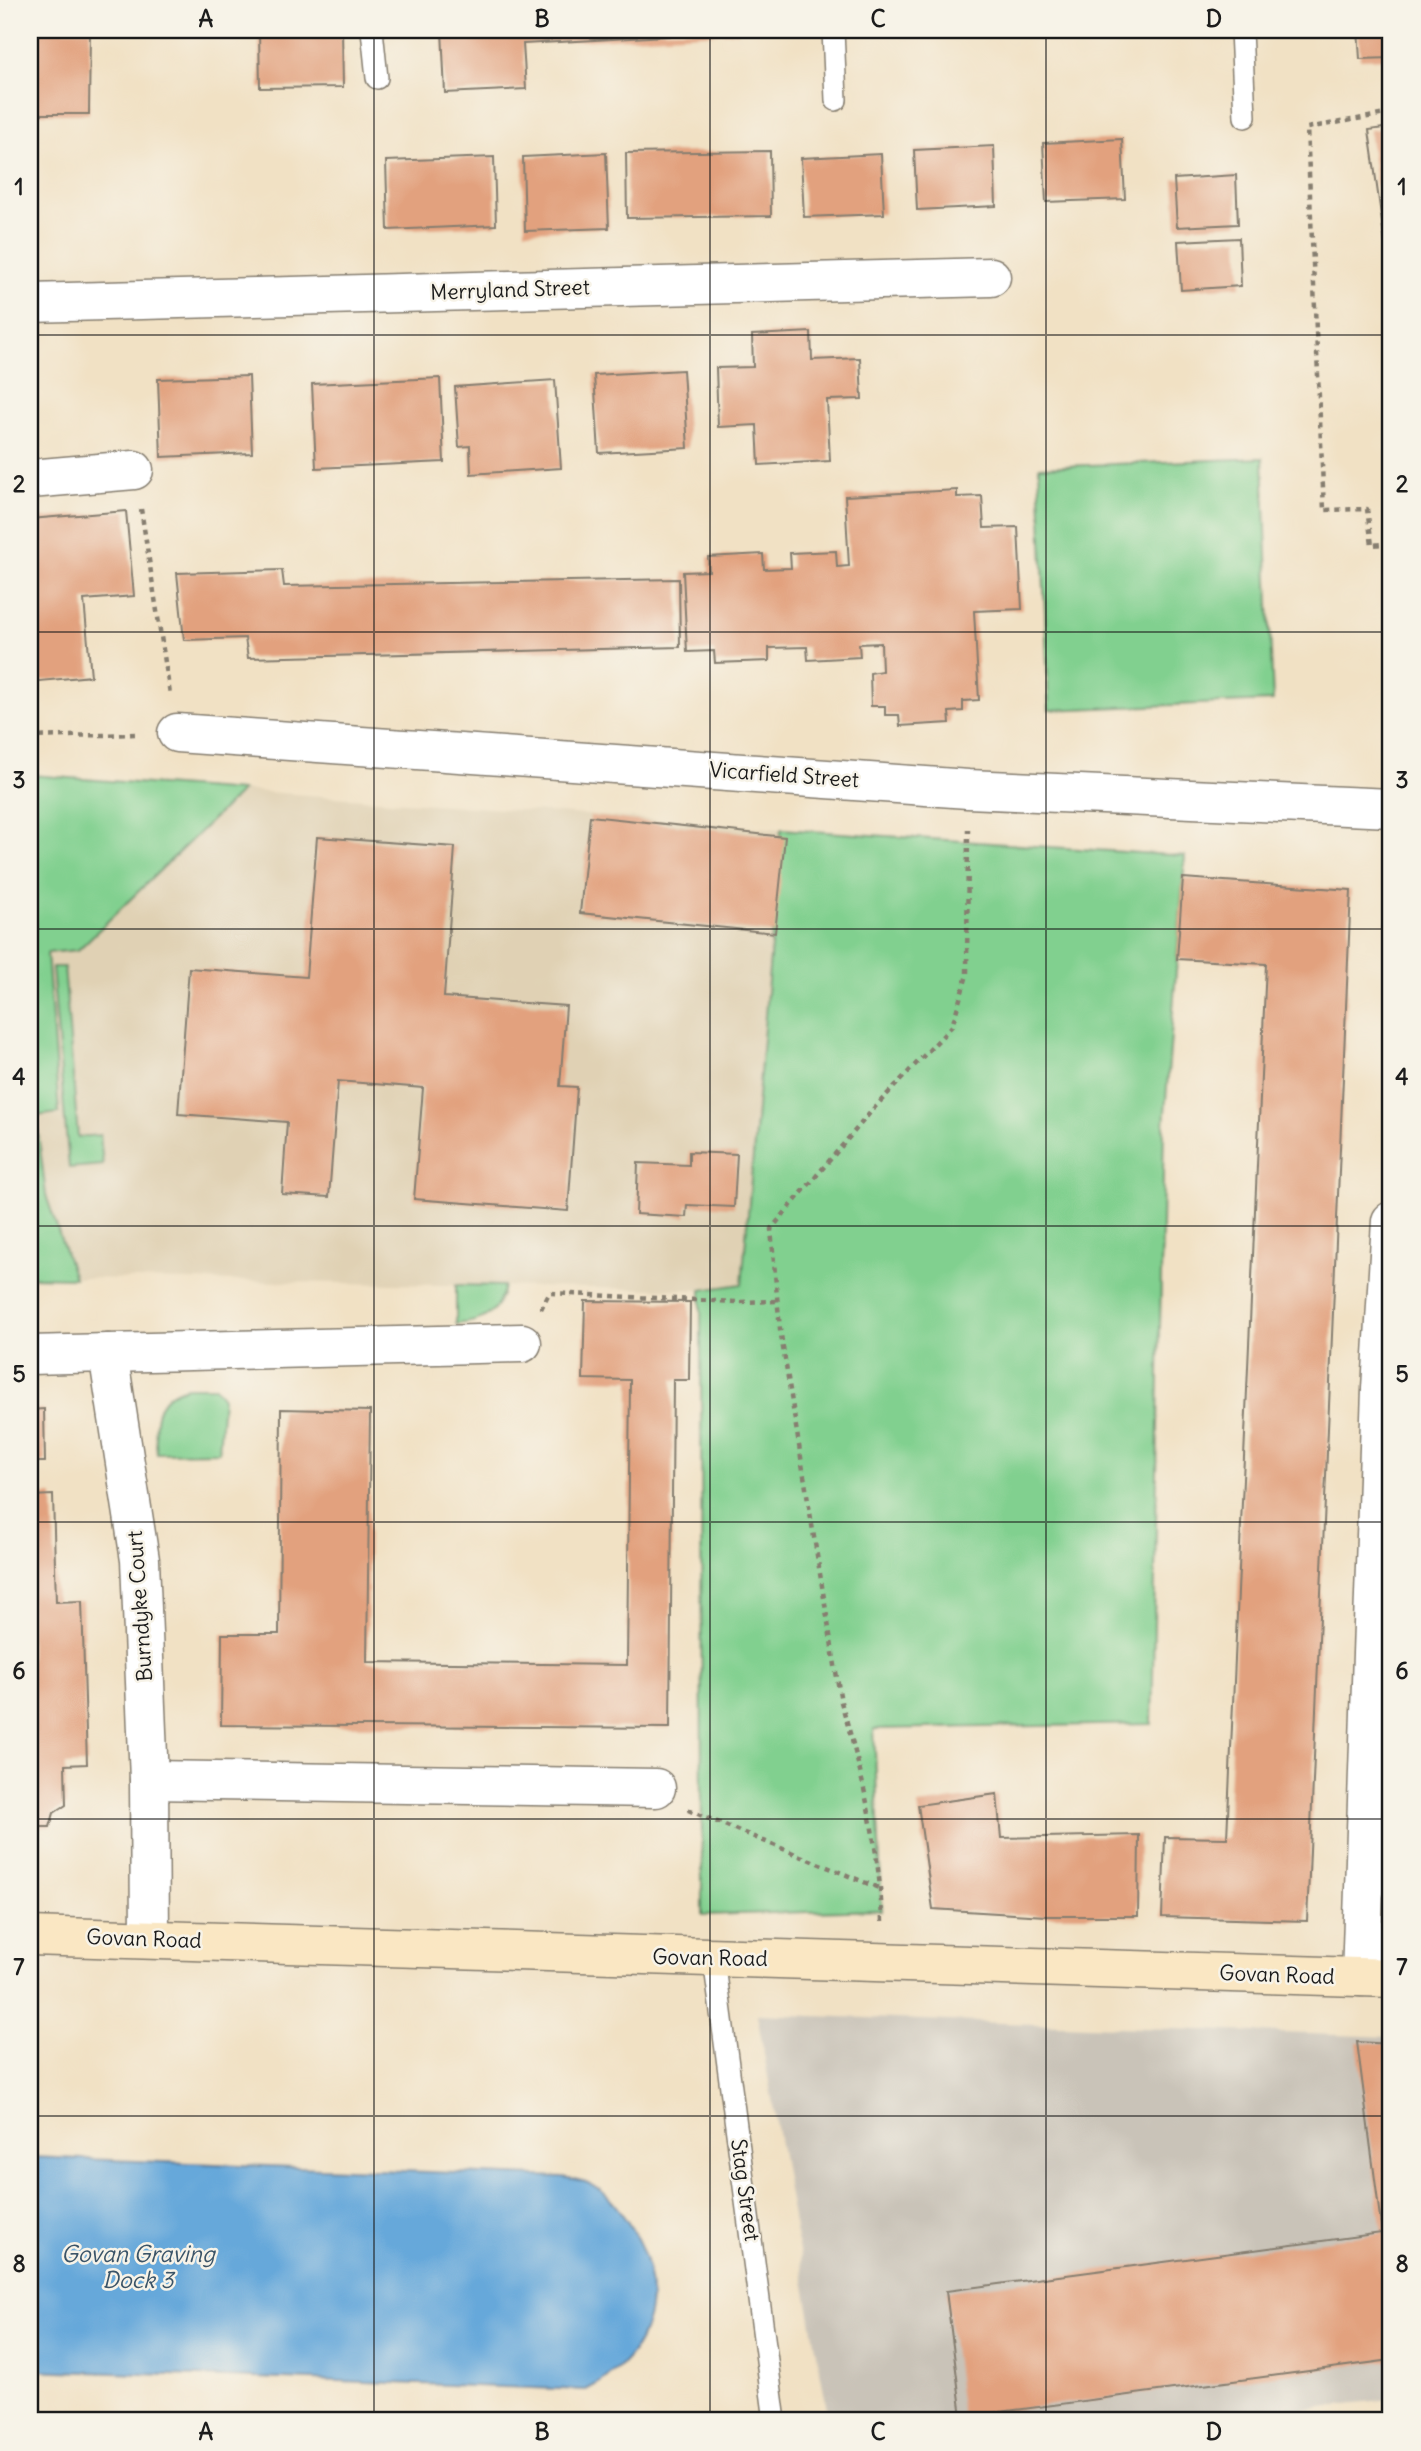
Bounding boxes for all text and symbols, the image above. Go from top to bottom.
text: A [199,4,214,33]
text: B [534,4,550,33]
text: C [870,4,886,33]
text: D [1206,4,1222,33]
text: 1 [14,172,24,201]
text: 1 [1397,172,1407,201]
street label: Merryland Street [430,273,590,306]
text: 2 [13,469,26,498]
text: 2 [1396,469,1409,498]
street label: Vicarfield Street [708,756,860,793]
text: 3 [12,765,26,794]
text: 3 [1395,765,1409,794]
text: 4 [12,1062,26,1091]
text: 4 [1395,1062,1409,1091]
text: 5 [12,1359,26,1388]
text: 5 [1395,1359,1409,1388]
street label: Burndyke Court [121,1530,158,1682]
text: 6 [12,1656,26,1685]
text: 6 [1395,1656,1409,1685]
street label: Govan Road [86,1923,202,1954]
street label: Govan Road [652,1943,768,1972]
text: 7 [13,1952,25,1981]
text: 7 [1396,1952,1408,1981]
street label: Govan Road [1219,1959,1335,1990]
street label: Stag Street [725,2137,766,2243]
water label: Govan Graving Dock 3 [61,2239,217,2294]
text: 8 [12,2249,26,2278]
text: 8 [1395,2249,1409,2278]
text: A [199,2417,214,2446]
text: B [534,2417,550,2446]
text: C [870,2417,886,2446]
text: D [1206,2417,1222,2446]

